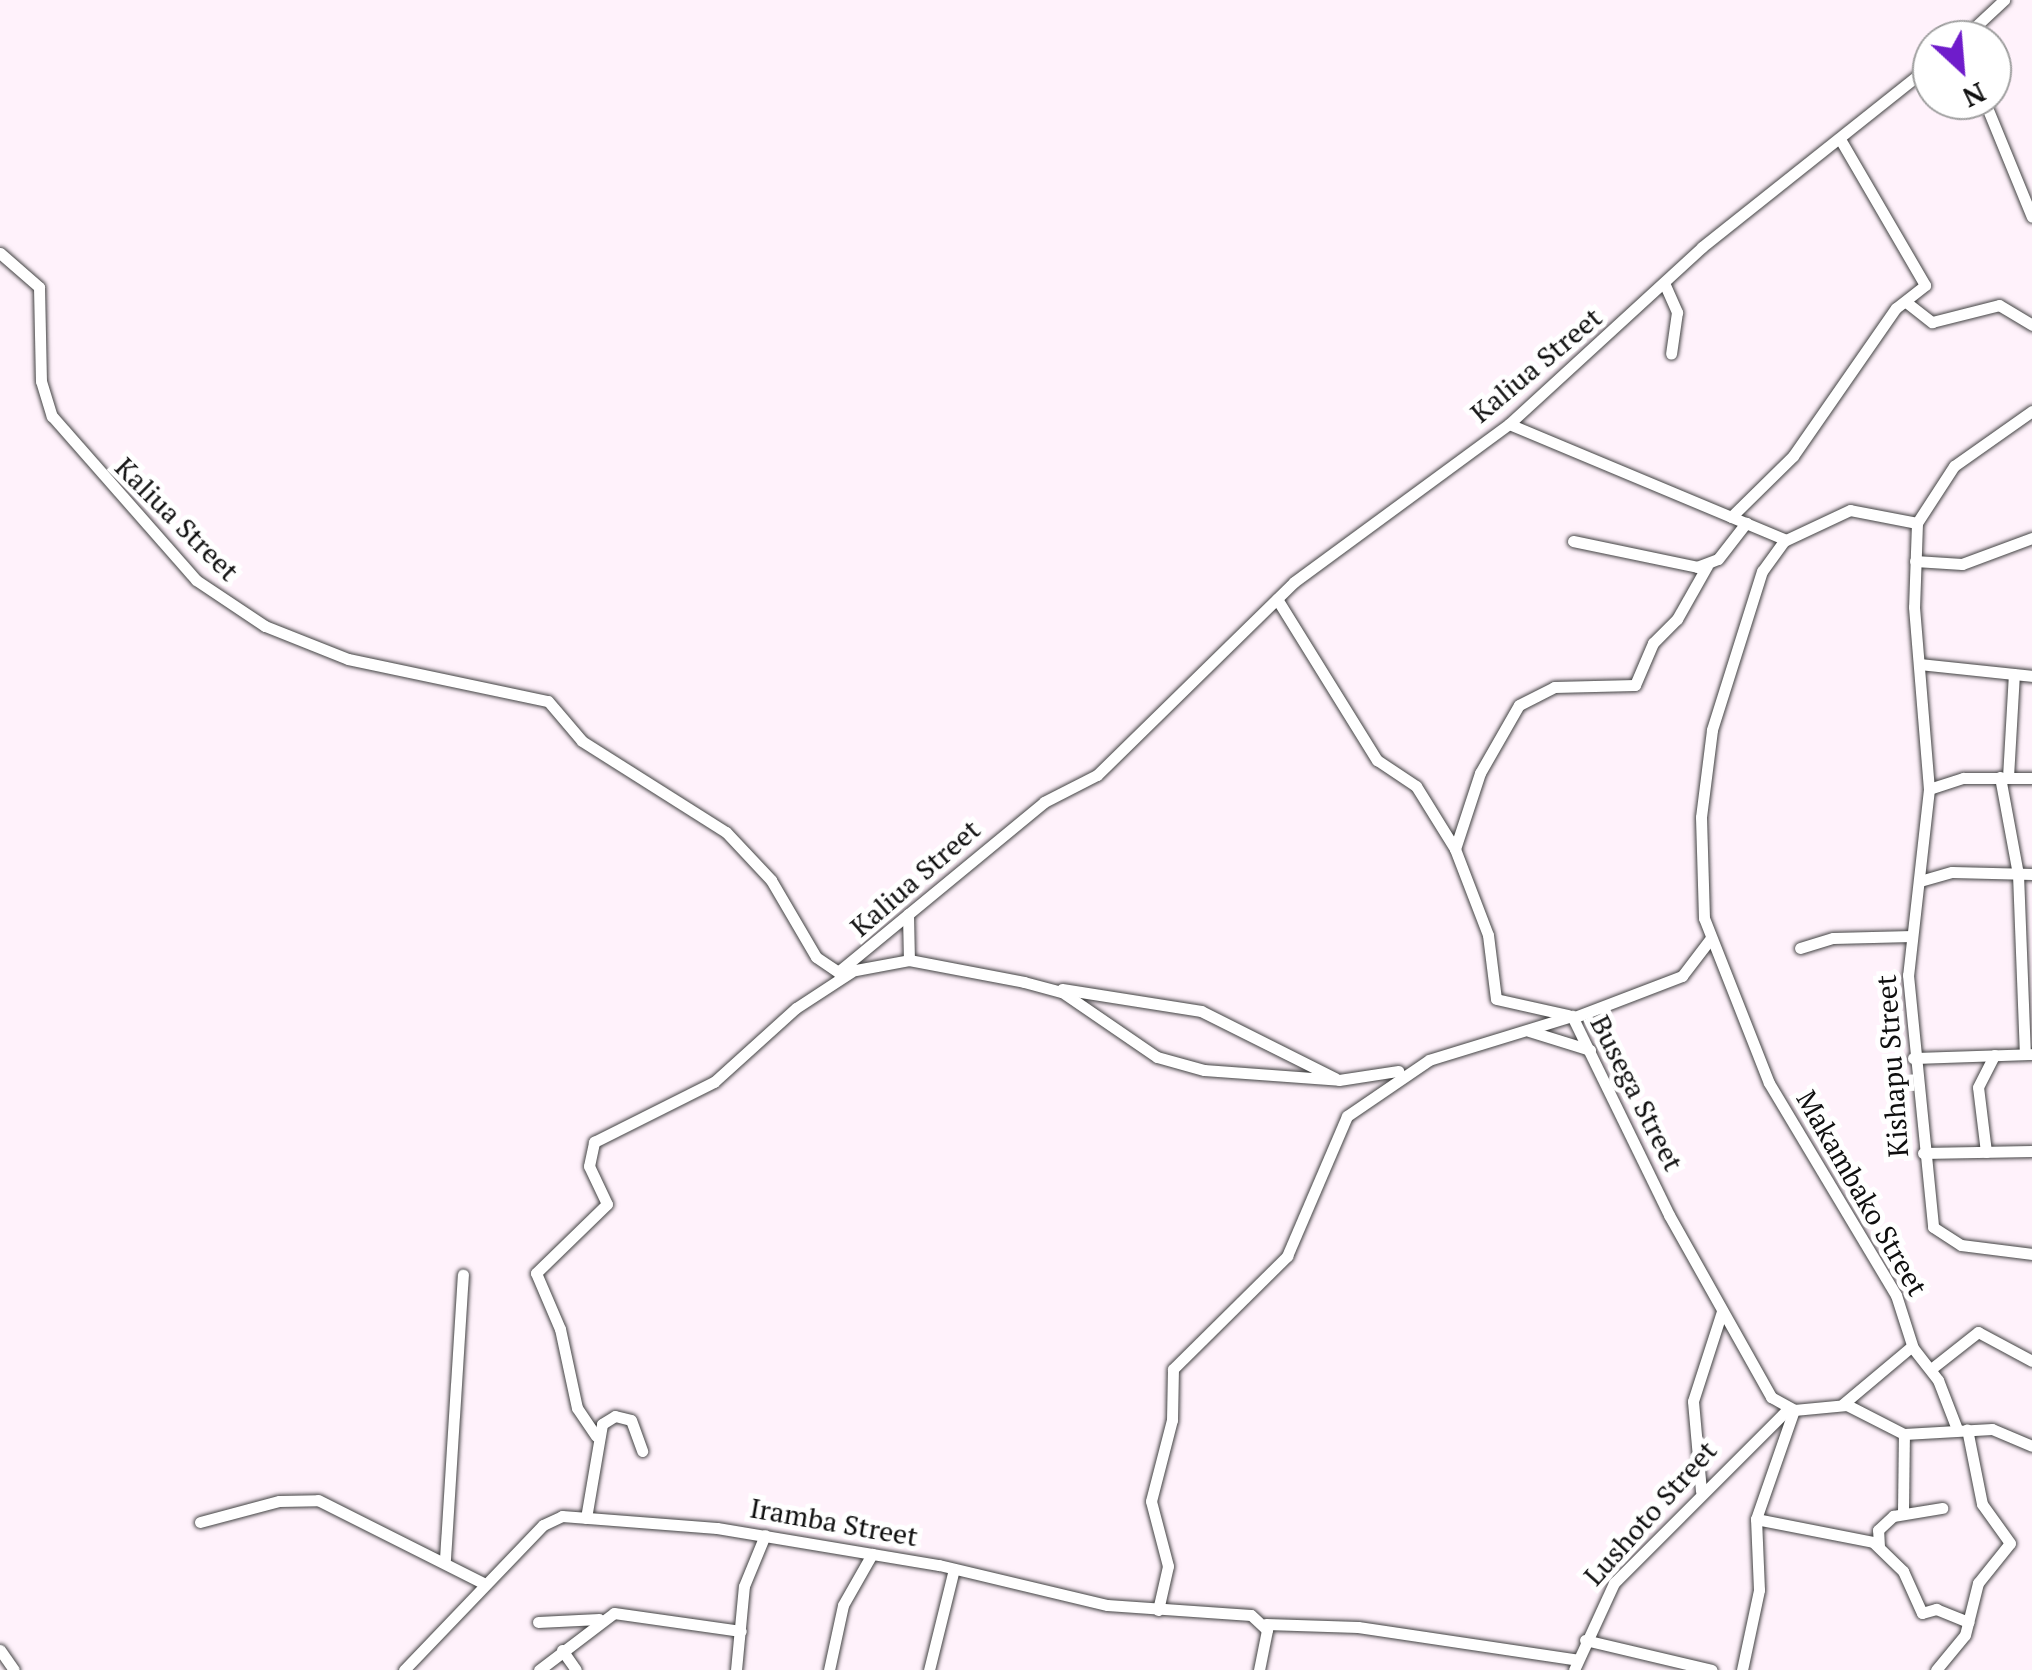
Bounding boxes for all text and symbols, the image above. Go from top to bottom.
north arrow [1912,20,2012,120]
text: N [1957,74,1992,117]
street label: Kaliua Street [1464,300,1608,430]
street label: Kaliua Street [108,450,246,588]
street label: Kaliua Street [843,813,987,943]
street label: Kishapu Street [1869,974,1915,1158]
street label: Busega Street [1583,1010,1691,1176]
street label: Makambako Street [1790,1084,1934,1302]
street label: Lushoto Street [1576,1434,1724,1592]
street label: Iramba Street [747,1491,921,1553]

